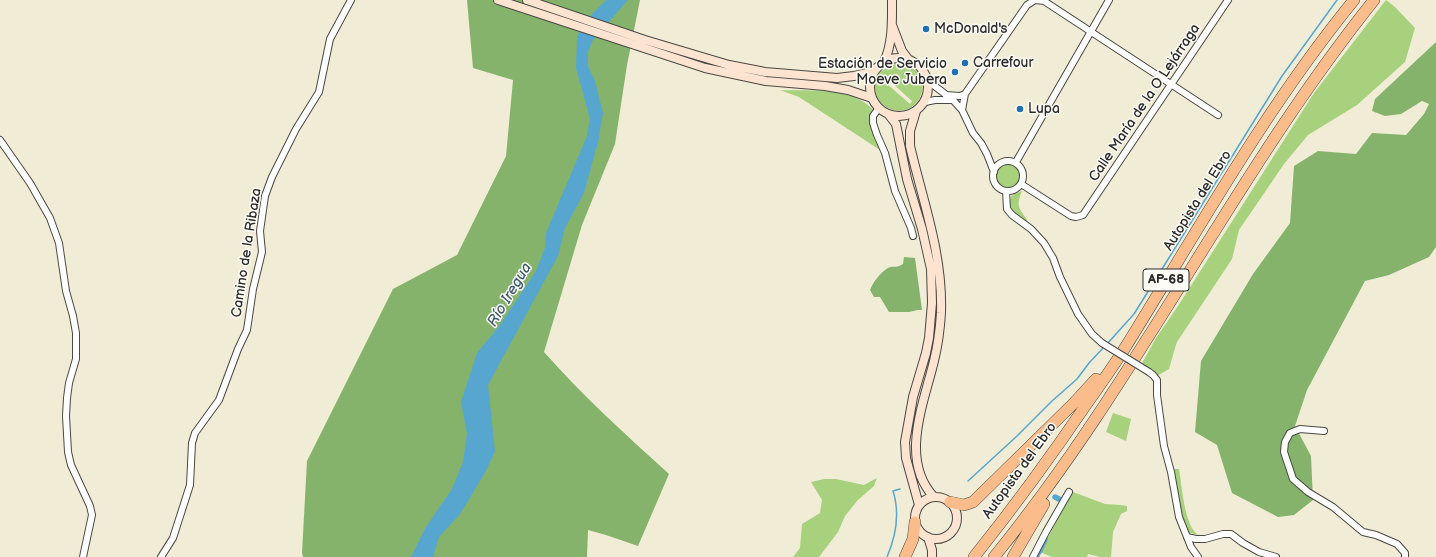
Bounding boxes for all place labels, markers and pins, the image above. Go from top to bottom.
place label: McDonald's [934,21,1007,37]
marker: McDonald's [921,24,931,34]
place label: Carrefour [973,55,1033,71]
place label: Estación de Servicio Moeve Jubera [818,56,947,88]
marker: Carrefour [960,58,970,68]
marker: Estación de Servicio Moeve Jubera [950,67,960,77]
place label: Lupa [1028,101,1060,117]
marker: Lupa [1015,104,1025,114]

